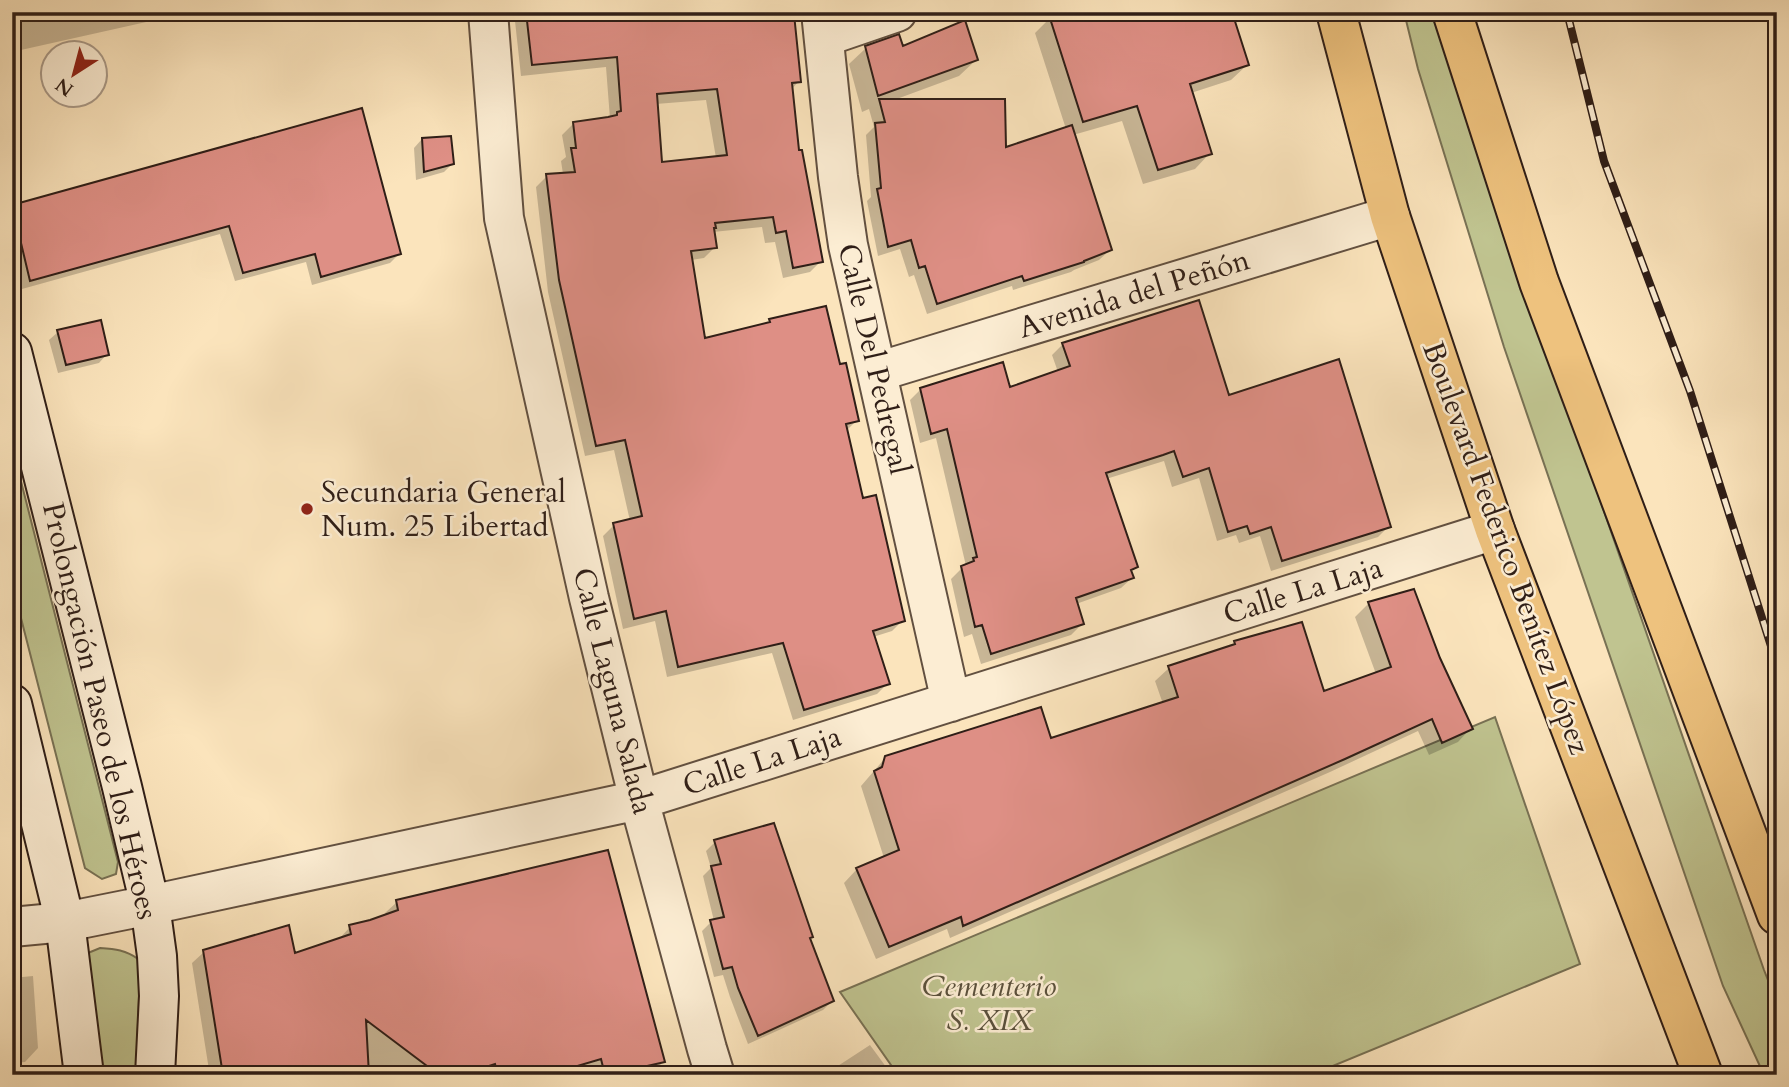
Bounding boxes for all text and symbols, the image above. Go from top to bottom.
north arrow [38,38,108,108]
text: N [50,71,79,102]
street label: Calle Del Pedregal [827,239,921,479]
street label: Avenida del Peñón [1013,239,1255,349]
street label: Boulevard Federico Benítez López [1412,336,1600,761]
place label: Secundaria General Num. 25 Libertad [321,472,566,547]
street label: Prolongación Paseo de los Héroes [32,498,168,924]
marker: Secundaria General Num. 25 Libertad [299,501,315,517]
street label: Calle La Laja [1218,547,1388,635]
street label: Calle Laguna Salada [563,563,663,819]
street label: Calle La Laja [677,716,847,806]
park label: Cementerio S. XIX [922,966,1056,1041]

